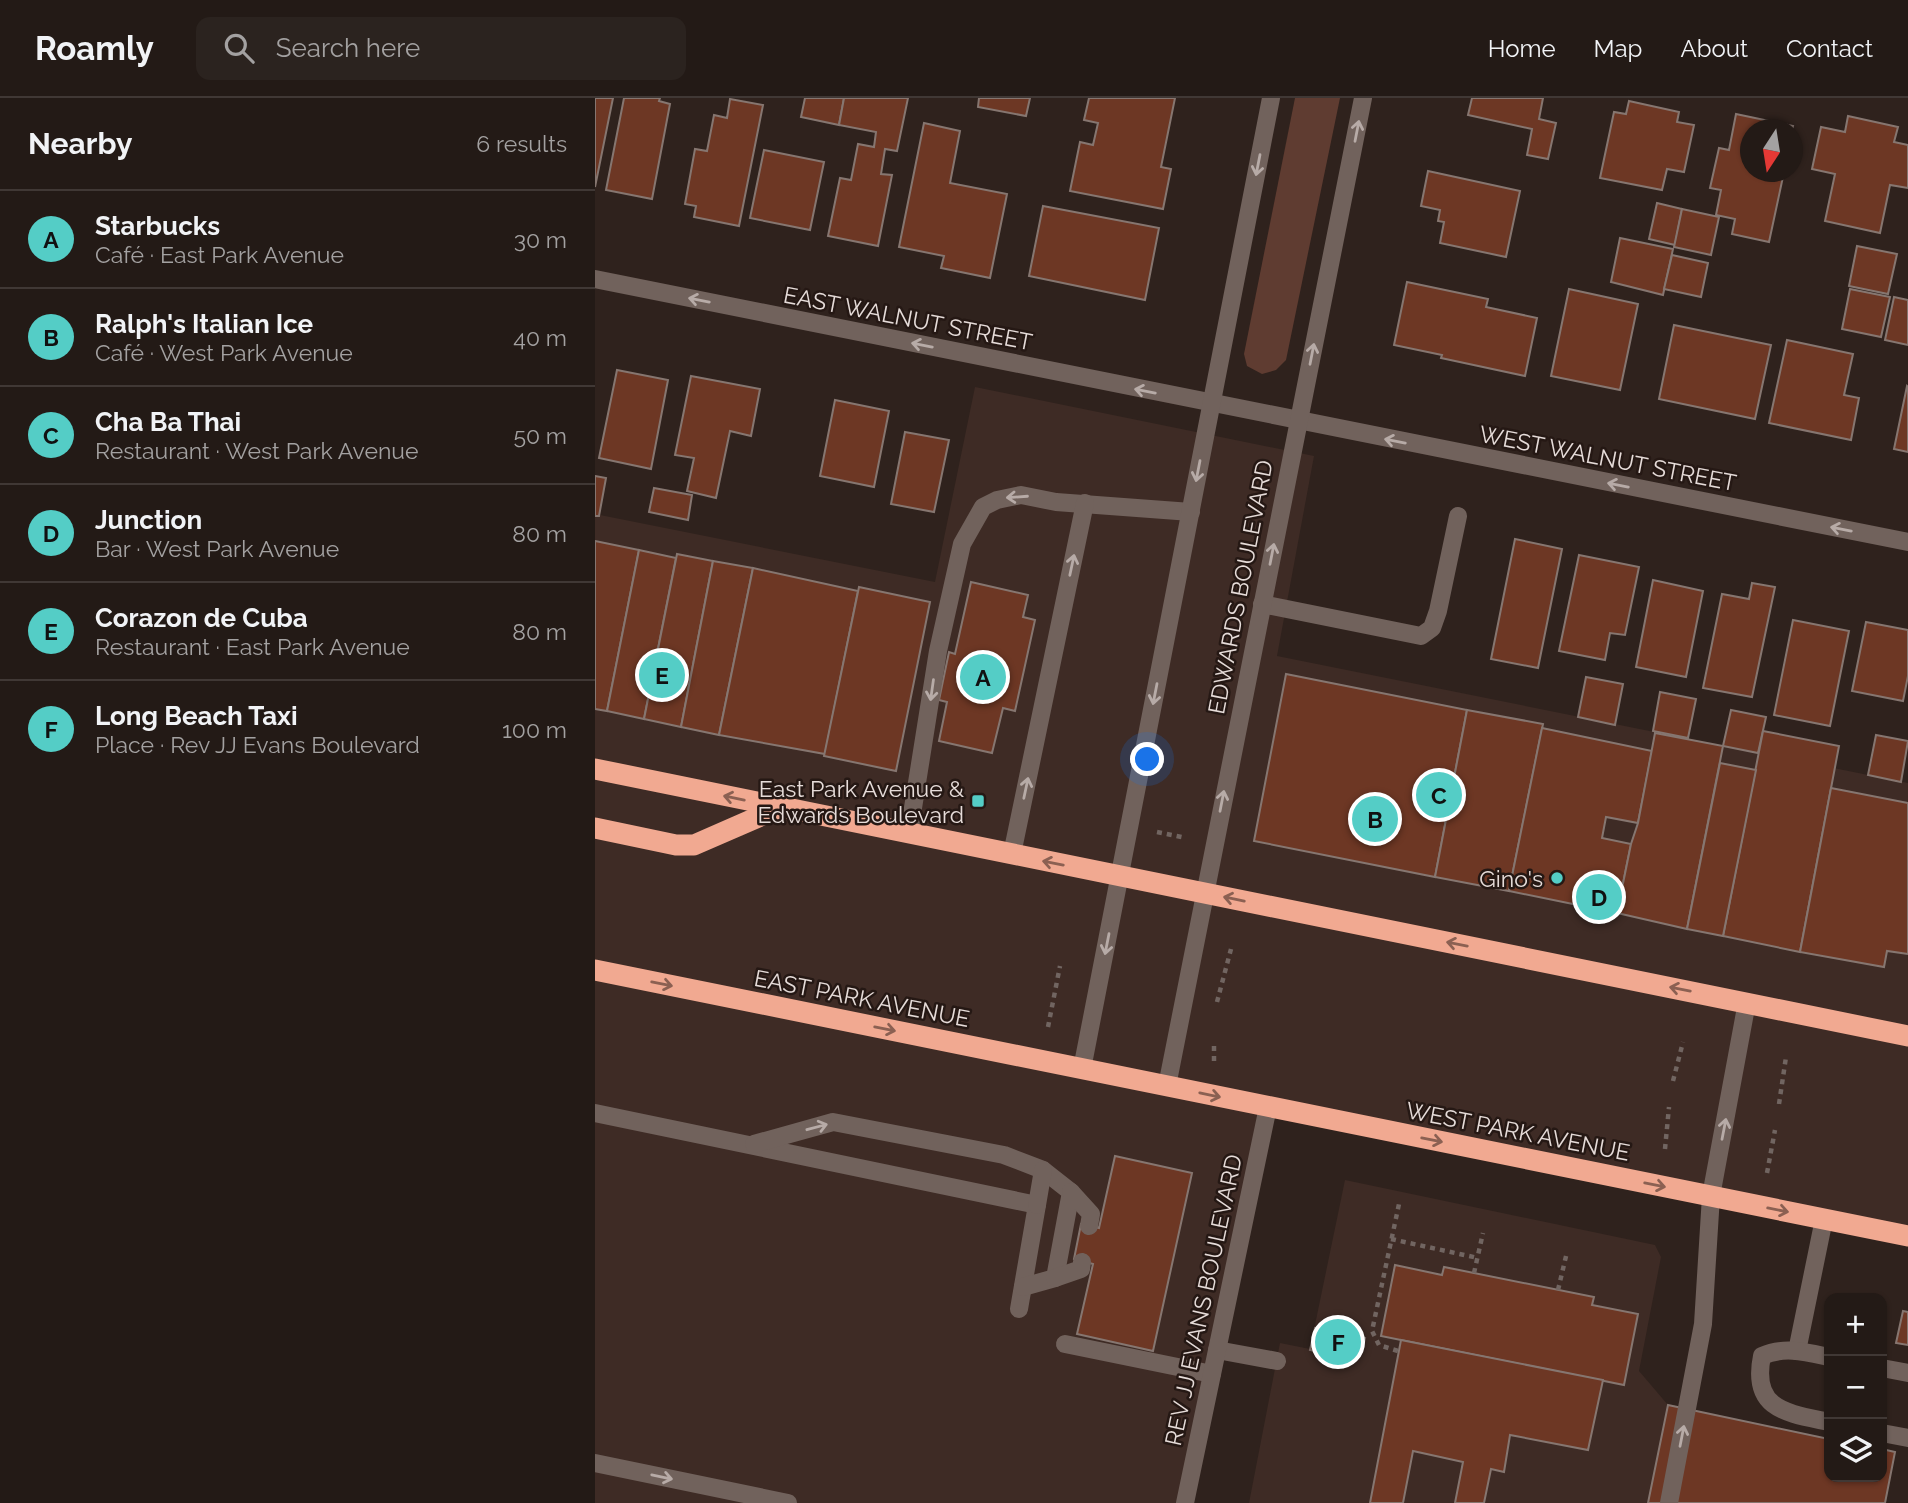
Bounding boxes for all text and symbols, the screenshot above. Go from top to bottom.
search box [196,17,686,80]
text: Roamly [35,29,154,68]
icon: search [220,29,258,67]
text: Search here [276,33,420,63]
text: Home [1488,34,1556,63]
text: Map [1594,34,1642,63]
text: About [1680,34,1748,63]
text: Contact [1786,34,1873,63]
north arrow [1740,119,1803,182]
one-way arrow [1350,120,1364,143]
text: Nearby [28,126,132,161]
text: 6 results [476,130,567,157]
one-way arrow [1251,153,1265,176]
text: Starbucks [95,211,220,241]
text: A [43,226,59,253]
text: 30 m [514,226,567,253]
text: Café · East Park Avenue [95,241,344,268]
street label: EAST WALNUT STREET [781,281,1035,355]
one-way arrow [688,293,711,307]
text: Ralph's Italian Ice [95,309,313,339]
text: B [43,324,59,351]
text: 40 m [513,324,567,351]
one-way arrow [911,338,934,352]
text: Café · West Park Avenue [95,339,353,366]
one-way arrow [1306,343,1319,366]
one-way arrow [1134,383,1157,397]
text: Cha Ba Thai [95,407,241,437]
street label: WEST WALNUT STREET [1477,420,1739,496]
text: C [43,422,59,449]
text: 50 m [513,422,567,449]
one-way arrow [1384,433,1407,447]
text: Restaurant · West Park Avenue [95,437,419,464]
street label: EDWARDS BOULEVARD [1202,458,1278,716]
one-way arrow [1191,459,1205,482]
one-way arrow [1607,477,1630,491]
one-way arrow [1006,491,1029,504]
text: Junction [95,505,202,535]
text: D [43,520,59,547]
text: 80 m [512,520,567,547]
one-way arrow [1830,522,1853,535]
text: Bar · West Park Avenue [95,535,339,562]
one-way arrow [1265,543,1279,566]
one-way arrow [1066,554,1080,577]
text: Corazon de Cuba [95,603,308,633]
text: E [44,618,58,645]
text: 80 m [512,618,567,645]
text: Restaurant · East Park Avenue [95,633,410,660]
pin: E [639,649,685,701]
pin: A [960,651,1006,703]
one-way arrow [925,678,938,701]
one-way arrow [1148,682,1162,705]
text: Long Beach Taxi [95,701,298,731]
text: F [44,716,58,743]
text: 100 m [502,716,567,743]
text: Place · Rev JJ Evans Boulevard [95,731,420,758]
your location [1130,742,1164,776]
pin: C [1416,769,1462,821]
place label: East Park Avenue & Edwards Boulevard [757,775,965,828]
one-way arrow [1020,777,1034,800]
one-way arrow [723,790,746,804]
one-way arrow [1216,790,1230,813]
marker: East Park Avenue & Edwards Boulevard [970,793,986,809]
pin: B [1352,793,1398,845]
one-way arrow [1042,855,1065,869]
place label: Gino's [1479,865,1543,892]
marker: Gino's [1549,870,1565,886]
pin: D [1576,871,1622,923]
one-way arrow [1223,891,1246,905]
one-way arrow [1099,932,1113,954]
one-way arrow [1446,936,1469,950]
street label: EAST PARK AVENUE [752,964,972,1032]
one-way arrow [650,978,673,991]
one-way arrow [1669,982,1692,995]
one-way arrow [873,1023,896,1037]
one-way arrow [1198,1088,1221,1102]
street label: WEST PARK AVENUE [1404,1096,1632,1166]
one-way arrow [1718,1118,1731,1141]
one-way arrow [805,1120,828,1133]
one-way arrow [1420,1134,1443,1148]
street label: REV JJ EVANS BOULEVARD [1159,1152,1247,1448]
one-way arrow [1643,1179,1666,1193]
one-way arrow [1766,1203,1789,1217]
map controls [1824,1293,1887,1482]
button: + [1824,1293,1887,1356]
pin: F [1315,1316,1361,1368]
button: − [1824,1356,1887,1419]
button: layers [1824,1419,1887,1482]
one-way arrow [1676,1425,1689,1448]
one-way arrow [650,1470,673,1484]

